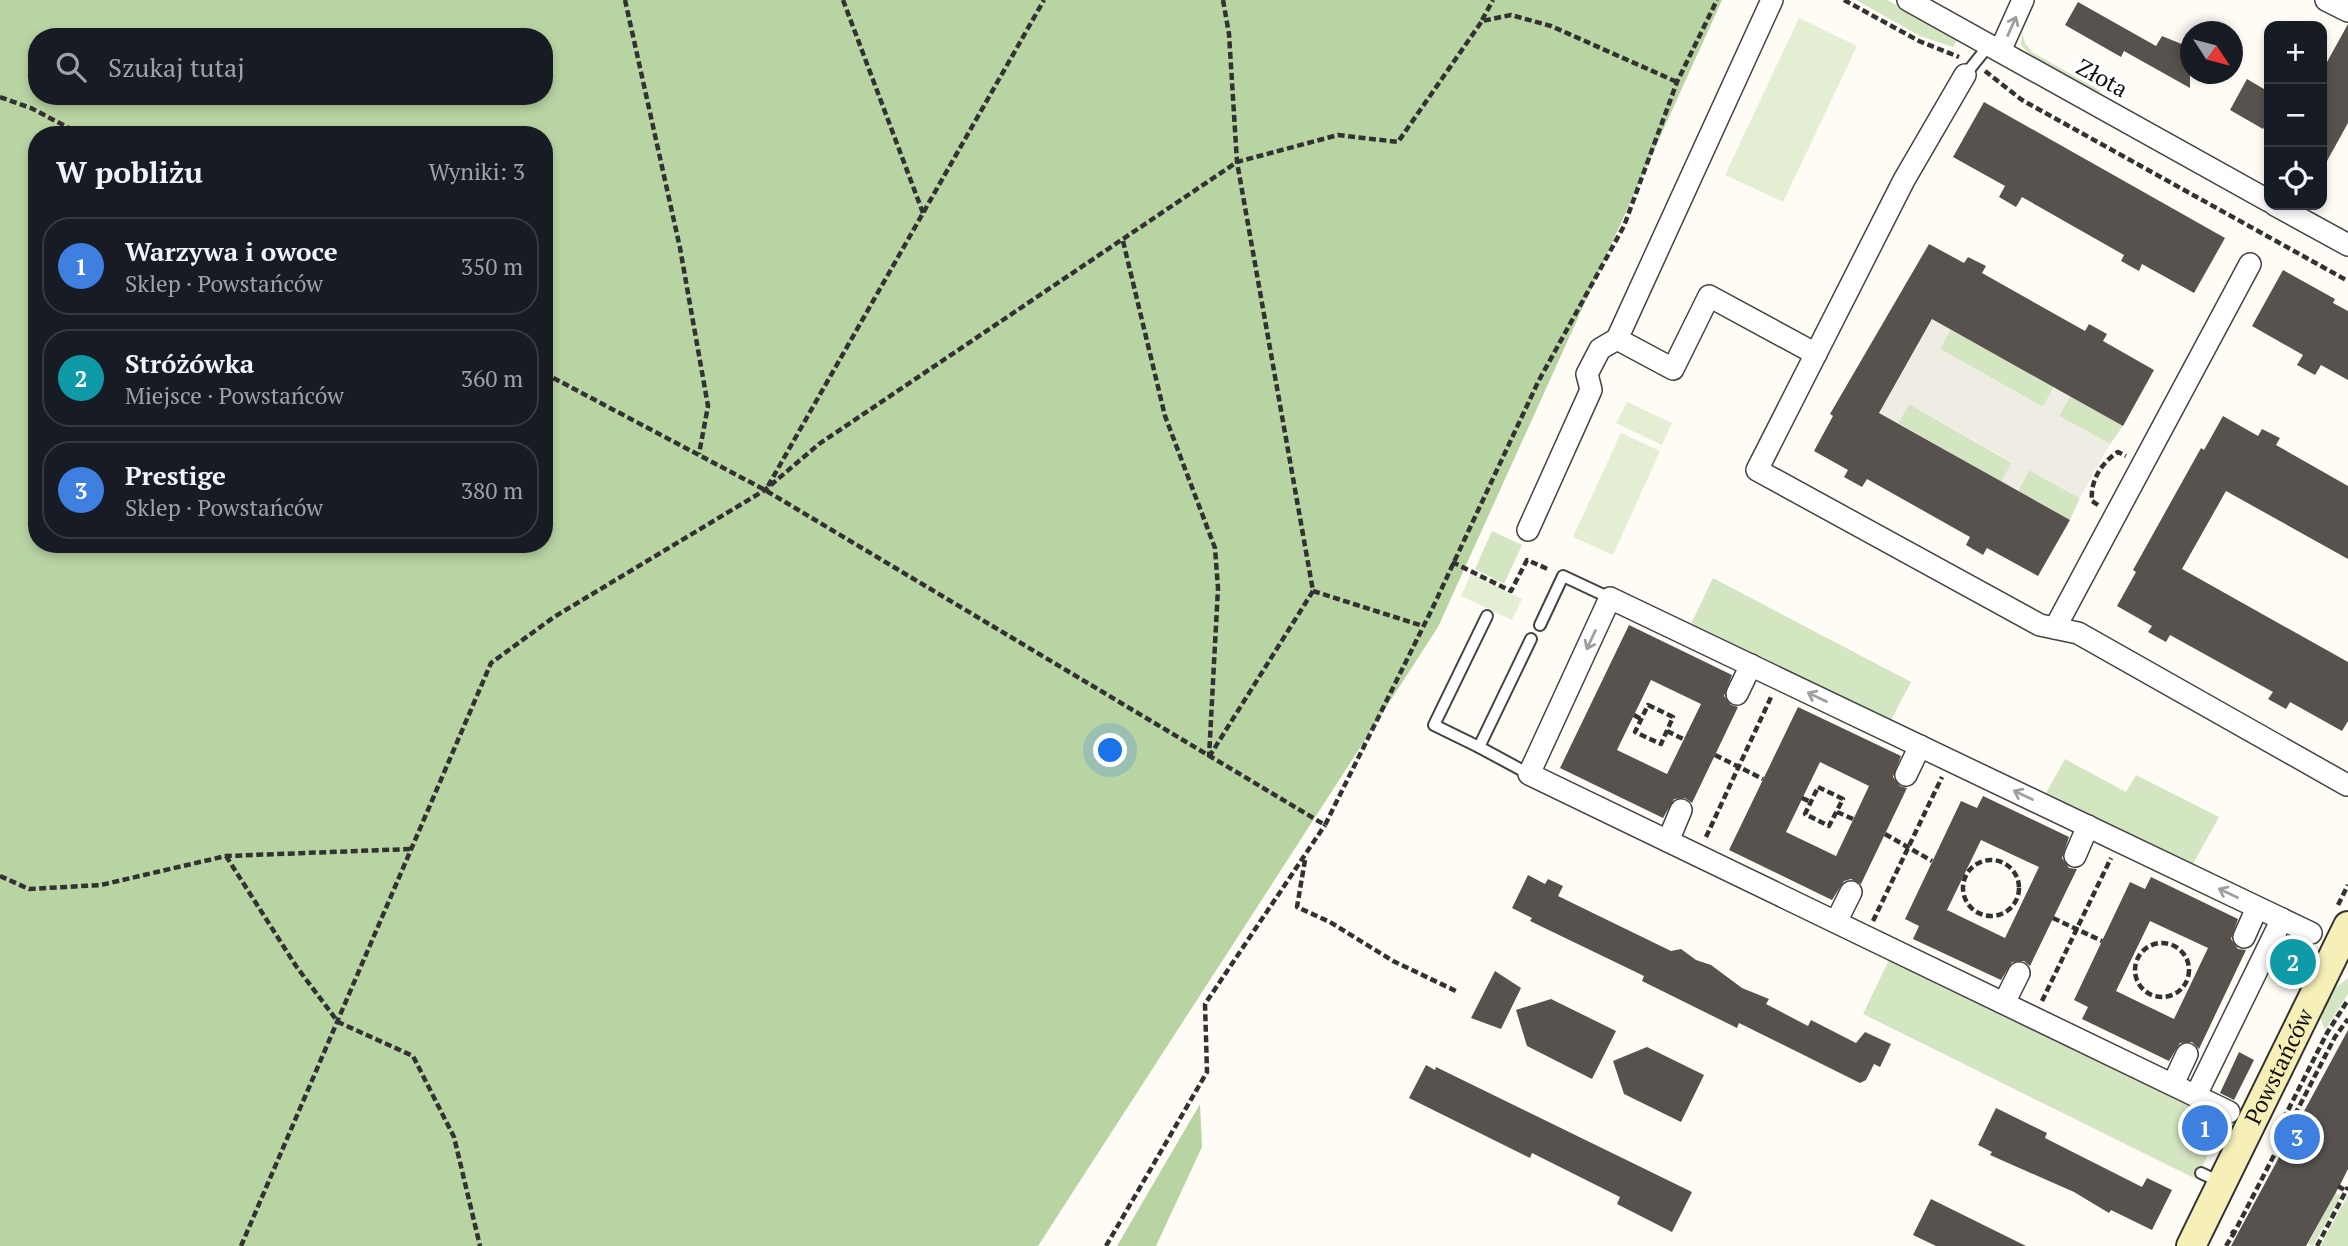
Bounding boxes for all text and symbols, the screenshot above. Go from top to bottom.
one-way arrow [2006,15,2019,37]
north arrow [2180,21,2243,84]
map controls [2264,21,2327,210]
button: + [2264,21,2327,84]
search box [28,28,553,105]
icon: search [52,48,90,86]
text: Szukaj tutaj [108,50,245,84]
street label: Złota [2071,51,2134,104]
button: − [2264,84,2327,147]
button: locate [2264,147,2327,210]
text: W pobliżu [56,152,203,192]
text: Wyniki: 3 [428,156,525,187]
text: Warzywa i owoce [125,234,338,268]
text: 1 [75,251,88,282]
text: 350 m [461,251,523,282]
text: Sklep · Powstańców [125,268,323,299]
text: Stróżówka [125,346,254,380]
text: 2 [75,363,88,394]
text: 360 m [461,363,523,394]
text: Miejsce · Powstańców [125,380,344,411]
text: Prestige [125,458,226,492]
text: 3 [75,475,88,506]
text: 380 m [461,475,523,506]
text: Sklep · Powstańców [125,492,323,523]
one-way arrow [1584,629,1597,650]
one-way arrow [1807,689,1828,703]
your location [1093,733,1127,767]
one-way arrow [2013,788,2034,801]
one-way arrow [2218,886,2239,900]
pin: 2 [2270,936,2316,988]
street label: Powstańców [2237,1003,2320,1129]
pin: 1 [2182,1102,2228,1154]
pin: 3 [2274,1111,2320,1163]

